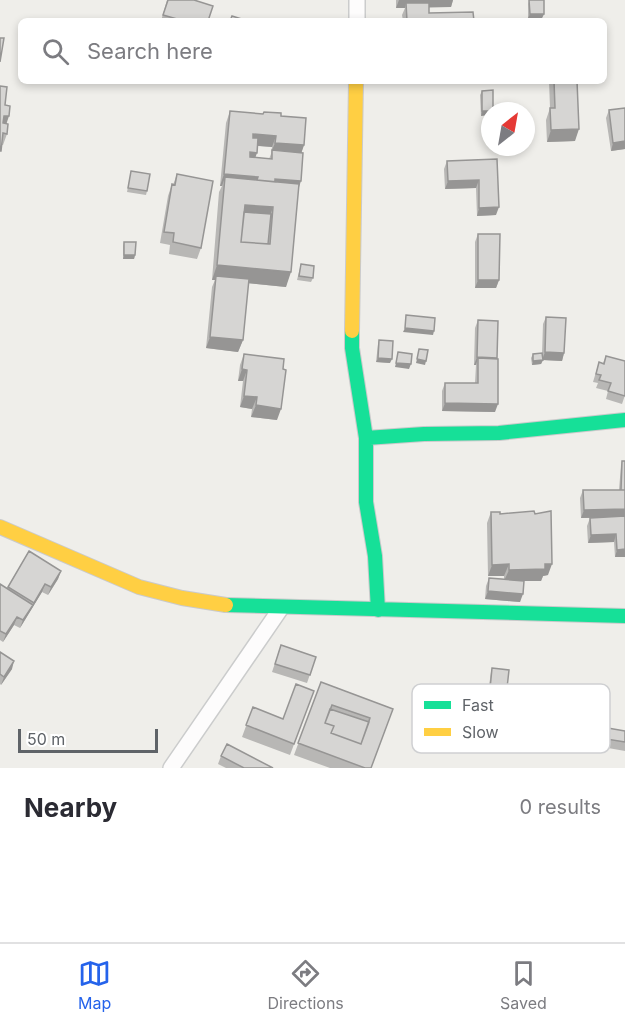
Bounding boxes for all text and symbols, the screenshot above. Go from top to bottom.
search box [18,18,607,84]
icon: search [39,35,72,68]
text: Search here [87,38,213,64]
north arrow [481,102,535,156]
legend [412,684,610,753]
text: Fast [462,695,494,715]
text: Slow [462,722,499,742]
scale bar [18,726,158,754]
text: 50 m [27,729,65,749]
text: Nearby [24,792,117,823]
text: 0 results [519,795,601,819]
tab: Map [78,957,111,1013]
tab: Directions [268,957,344,1013]
tab: Saved [500,957,547,1013]

